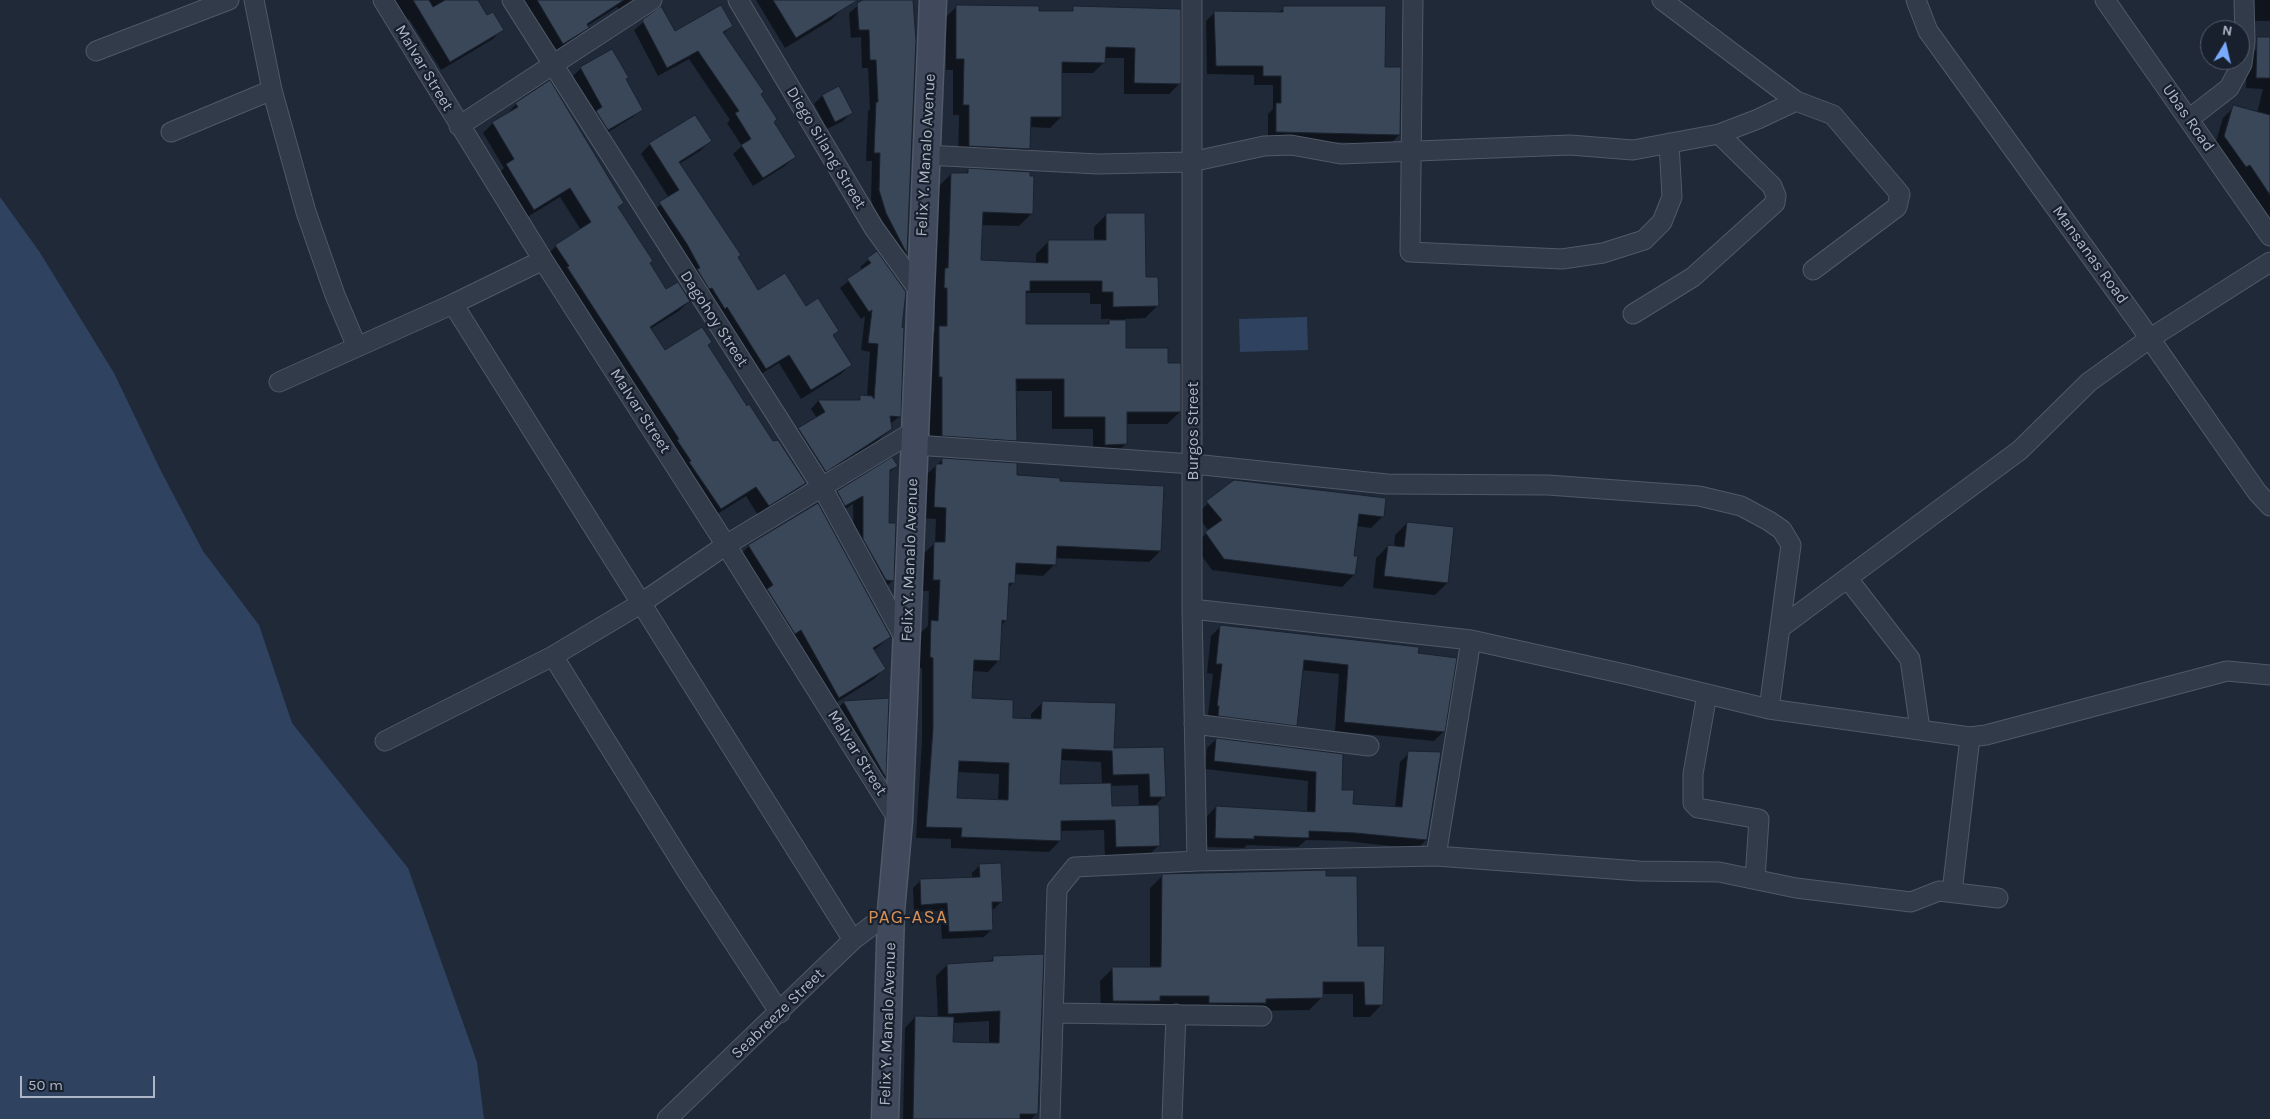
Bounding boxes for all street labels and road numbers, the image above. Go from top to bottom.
street label: Malvar Street [391,21,457,115]
street label: Felix Y. Manalo Avenue [912,73,940,237]
street label: Ubas Road [2158,81,2218,155]
street label: Diego Silang Street [782,83,870,213]
street label: Mansanas Road [2048,202,2132,308]
street label: Dagohoy Street [676,267,752,371]
street label: Malvar Street [605,365,675,457]
street label: Burgos Street [1183,381,1203,481]
street label: Felix Y. Manalo Avenue [898,478,922,642]
street label: Malvar Street [823,707,891,799]
street label: Felix Y. Manalo Avenue [876,942,900,1106]
street label: Seabreeze Street [727,965,829,1063]

